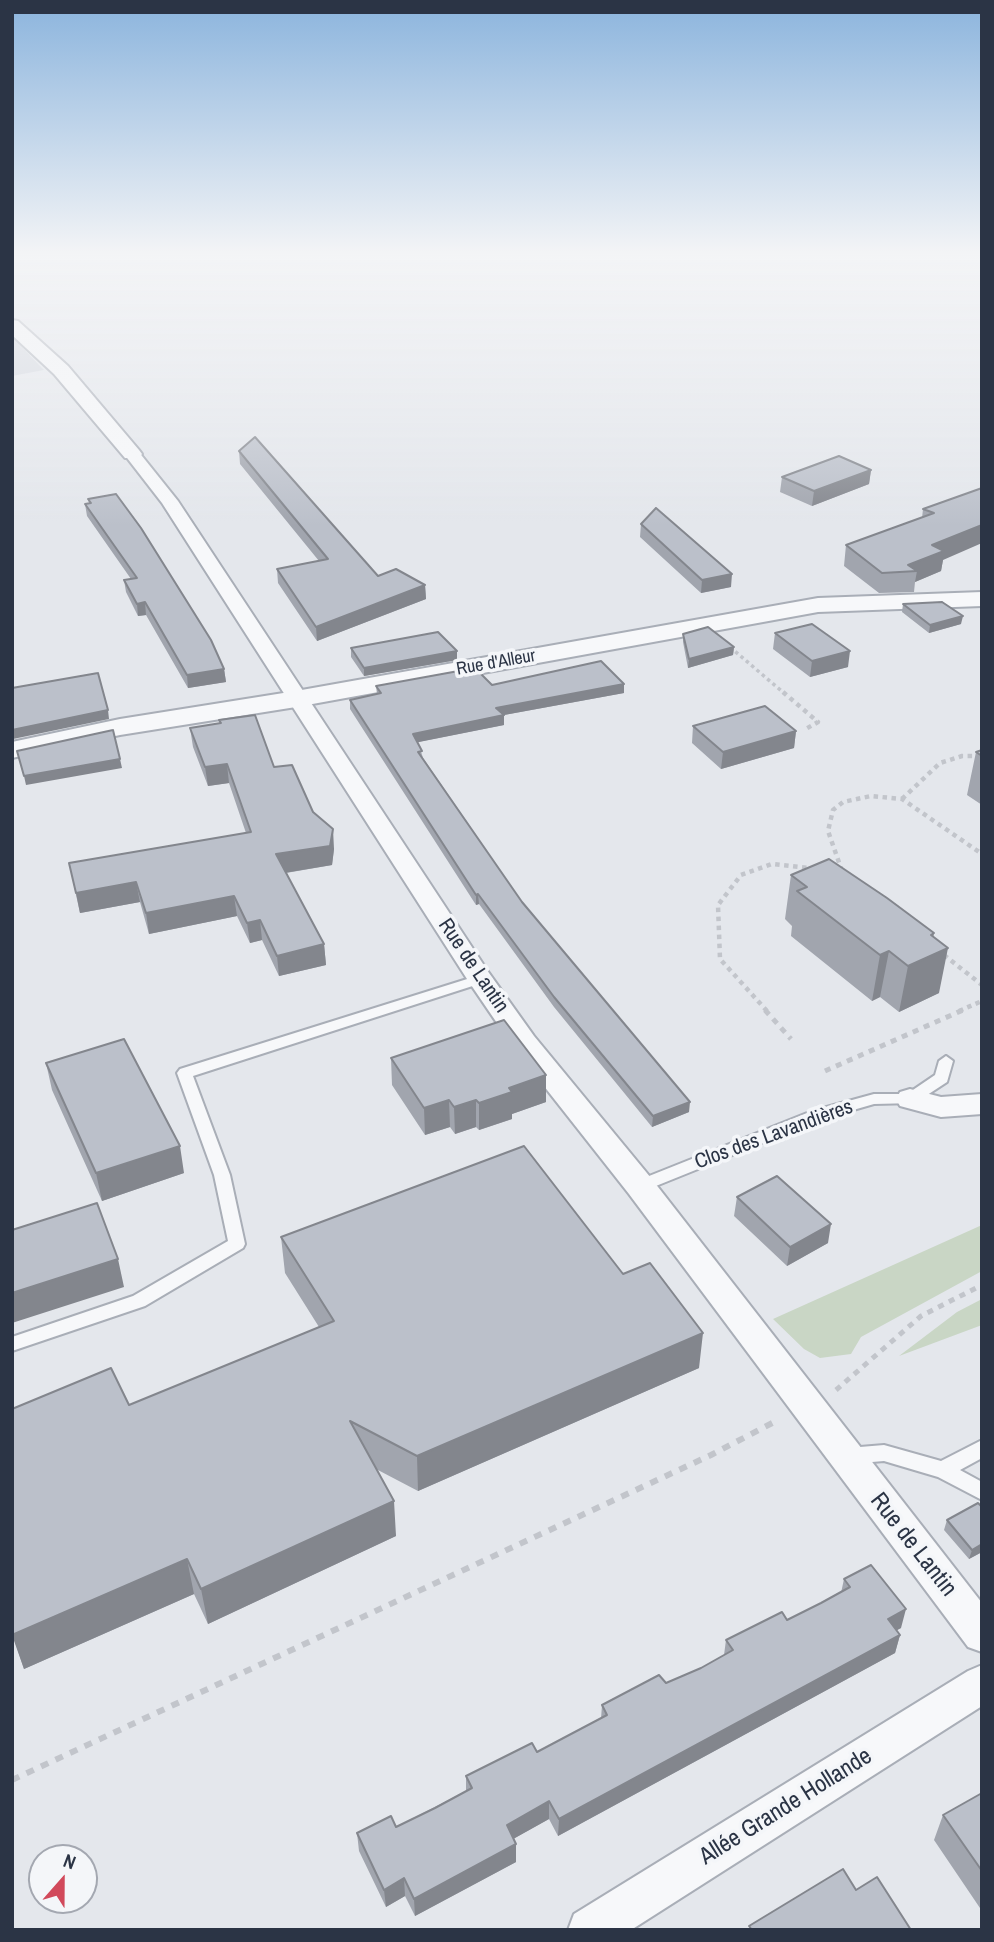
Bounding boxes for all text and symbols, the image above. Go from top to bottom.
street label: Rue d'Alleur [455,645,537,681]
street label: Rue de Lantin [432,914,514,1018]
street label: Clos des Lavandières [691,1095,857,1175]
street label: Rue de Lantin [864,1487,962,1603]
street label: Allée Grande Hollande [694,1742,878,1872]
north arrow [28,1844,98,1914]
text: N [60,1847,80,1875]

